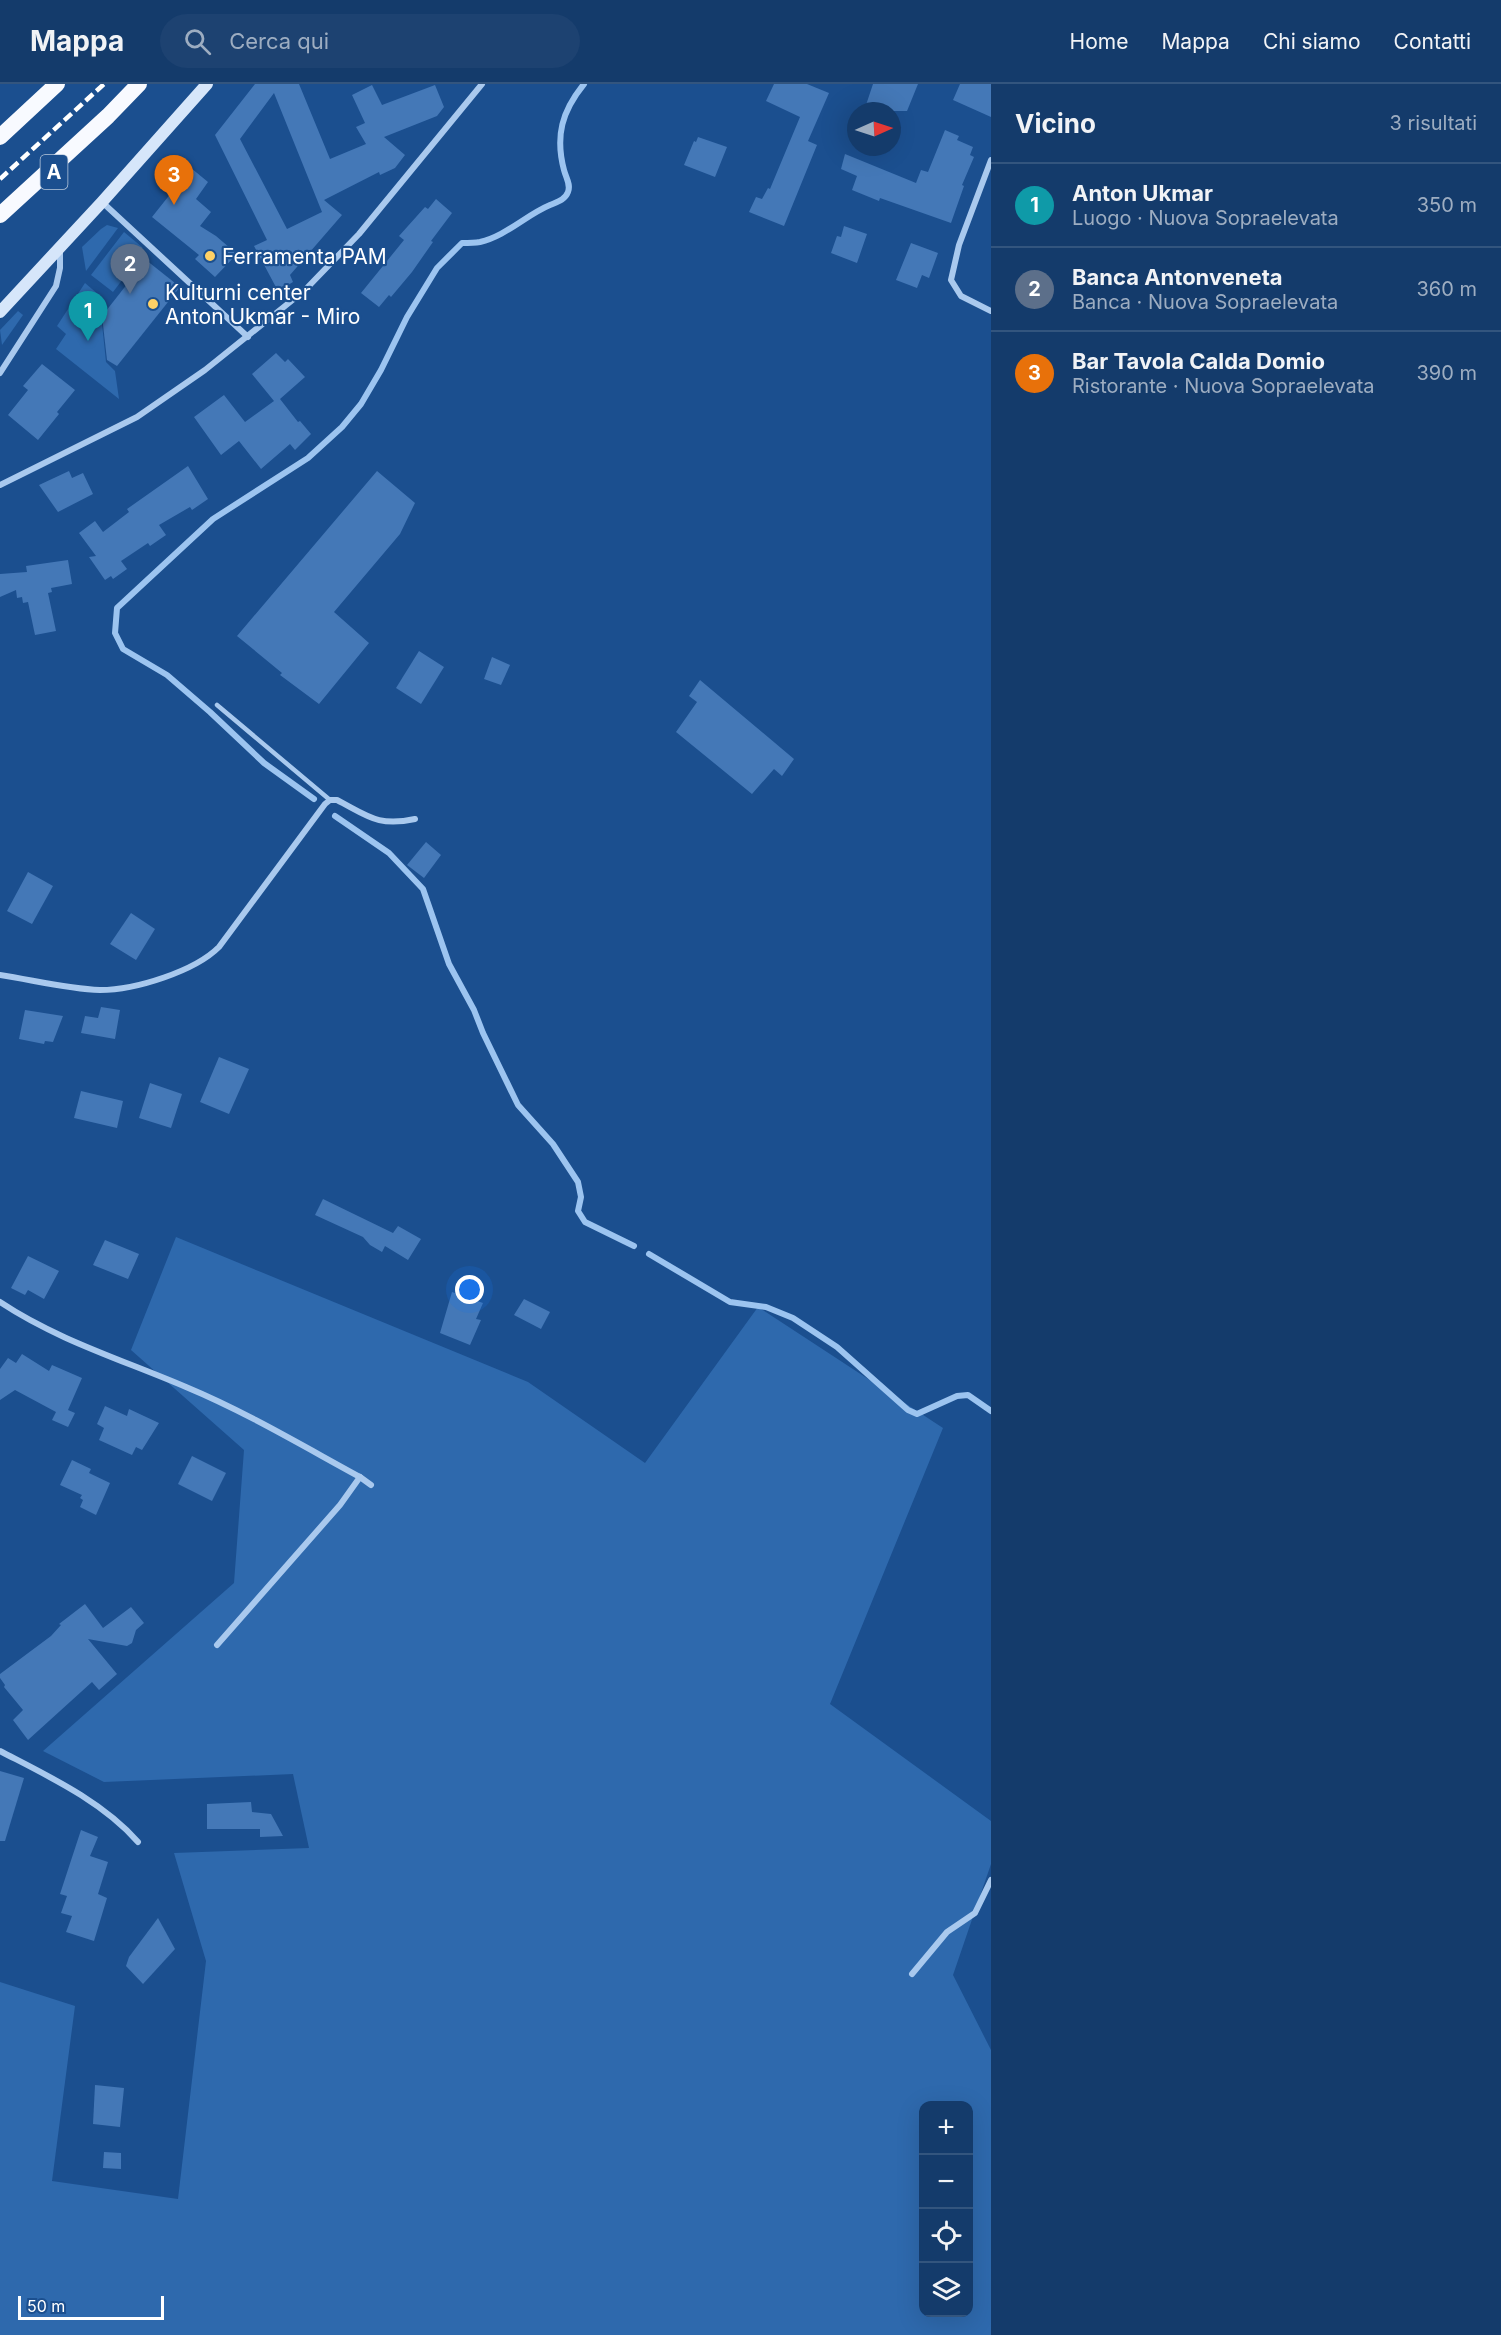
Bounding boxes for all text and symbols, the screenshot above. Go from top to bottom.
search box [160,14,580,68]
text: Mappa [30,24,124,58]
icon: search [181,25,214,58]
text: Cerca qui [229,28,329,54]
text: Home [1070,29,1128,54]
text: Mappa [1161,29,1230,54]
text: Chi siamo [1263,29,1361,54]
text: Contatti [1394,29,1471,54]
north arrow [847,102,901,156]
text: Vicino [1015,108,1096,139]
text: 3 risultati [1390,111,1477,135]
road number: A [40,155,68,189]
pin: 3 [154,156,194,205]
text: Anton Ukmar [1072,180,1213,206]
text: 1 [1030,193,1039,217]
text: 350 m [1417,193,1477,217]
text: Luogo · Nuova Sopraelevata [1072,206,1339,230]
pin: 2 [110,244,150,294]
place label: Ferramenta PAM [222,244,387,269]
marker: Ferramenta PAM [203,249,217,263]
text: Banca Antonveneta [1072,264,1283,290]
text: 2 [1028,277,1041,301]
text: 360 m [1416,277,1477,301]
place label: Kulturni center Anton Ukmar - Miro [165,280,360,329]
text: Banca · Nuova Sopraelevata [1072,290,1338,314]
pin: 1 [68,292,107,341]
marker: Kulturni center Anton Ukmar - Miro [146,297,160,311]
text: Bar Tavola Calda Domio [1072,348,1325,374]
text: 3 [1028,361,1041,385]
text: 390 m [1416,361,1477,385]
text: Ristorante · Nuova Sopraelevata [1072,374,1375,398]
your location [455,1275,484,1304]
map controls [919,2101,973,2317]
button: + [919,2101,973,2155]
button: − [919,2155,973,2209]
button: locate [919,2209,973,2263]
button: layers [919,2263,973,2317]
scale bar [18,2293,164,2320]
text: 50 m [27,2296,65,2316]

